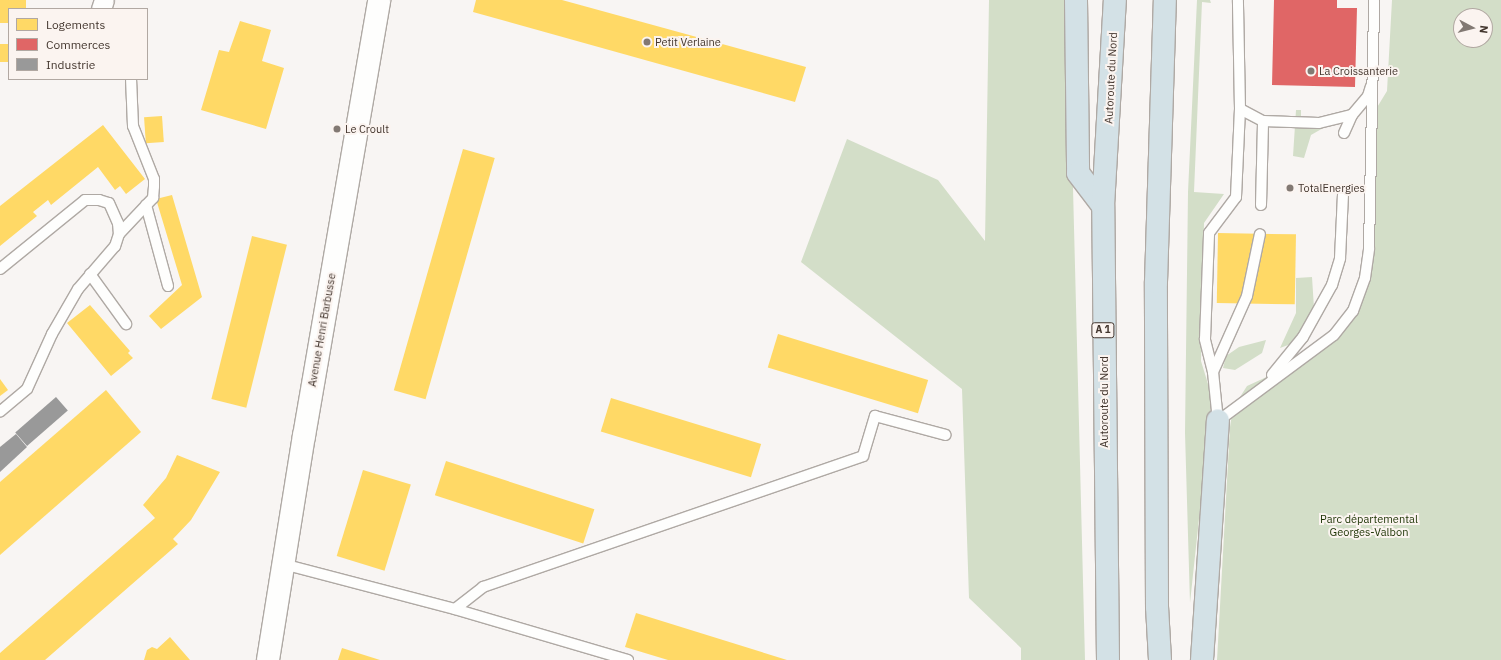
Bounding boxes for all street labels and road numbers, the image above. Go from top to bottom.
street label: Autoroute du Nord [1102,32,1120,124]
street label: Avenue Henri Barbusse [305,272,339,388]
road number: A 1 [1091,322,1115,338]
street label: Autoroute du Nord [1097,356,1111,448]

